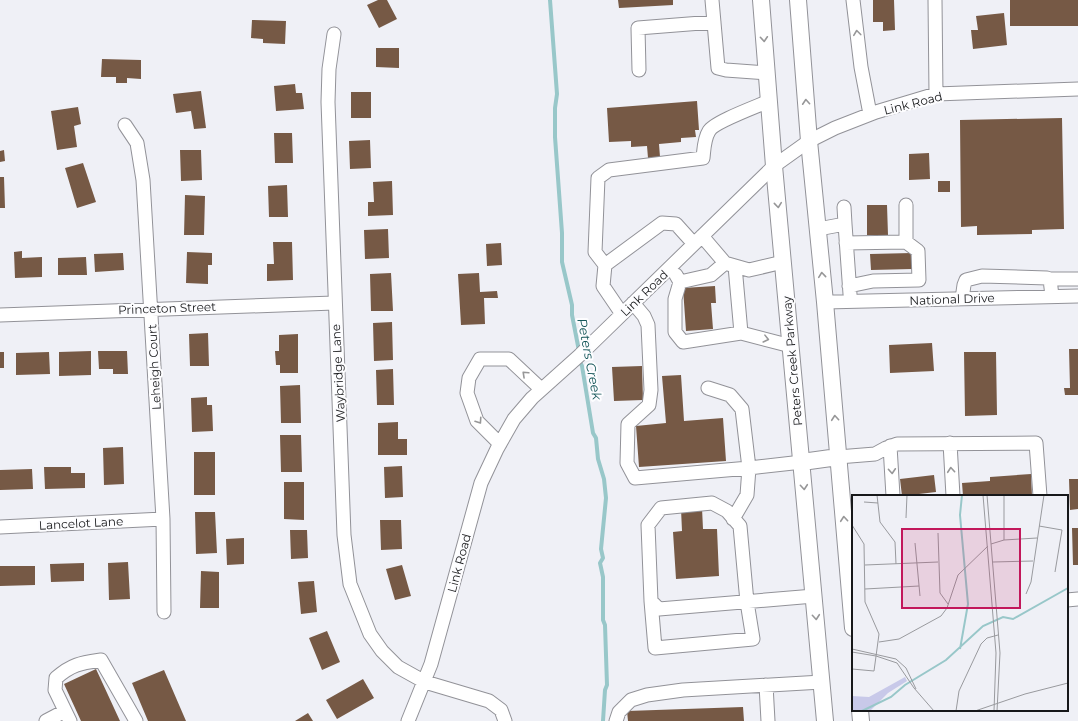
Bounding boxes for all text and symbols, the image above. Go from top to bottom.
one-way arrow [853,30,862,37]
one-way arrow [759,36,768,42]
street label: Link Road [882,88,944,118]
one-way arrow [801,99,810,105]
one-way arrow [773,202,782,208]
street label: Link Road [617,267,671,319]
one-way arrow [818,272,827,278]
street label: National Drive [909,290,995,308]
street label: Peters Creek Parkway [779,295,805,426]
street label: Princeton Street [118,299,216,317]
water label: Peters Creek [574,317,606,402]
street label: Waybridge Lane [328,323,348,423]
street label: Leheigh Court [144,324,164,410]
one-way arrow [763,335,769,343]
one-way arrow [522,371,530,379]
one-way arrow [831,415,840,421]
one-way arrow [474,417,481,424]
one-way arrow [947,467,956,473]
one-way arrow [887,468,896,474]
one-way arrow [799,484,808,490]
inset map [852,495,1068,711]
street label: Lancelot Lane [38,513,124,533]
one-way arrow [839,516,848,522]
street label: Link Road [444,532,474,594]
one-way arrow [811,614,820,620]

